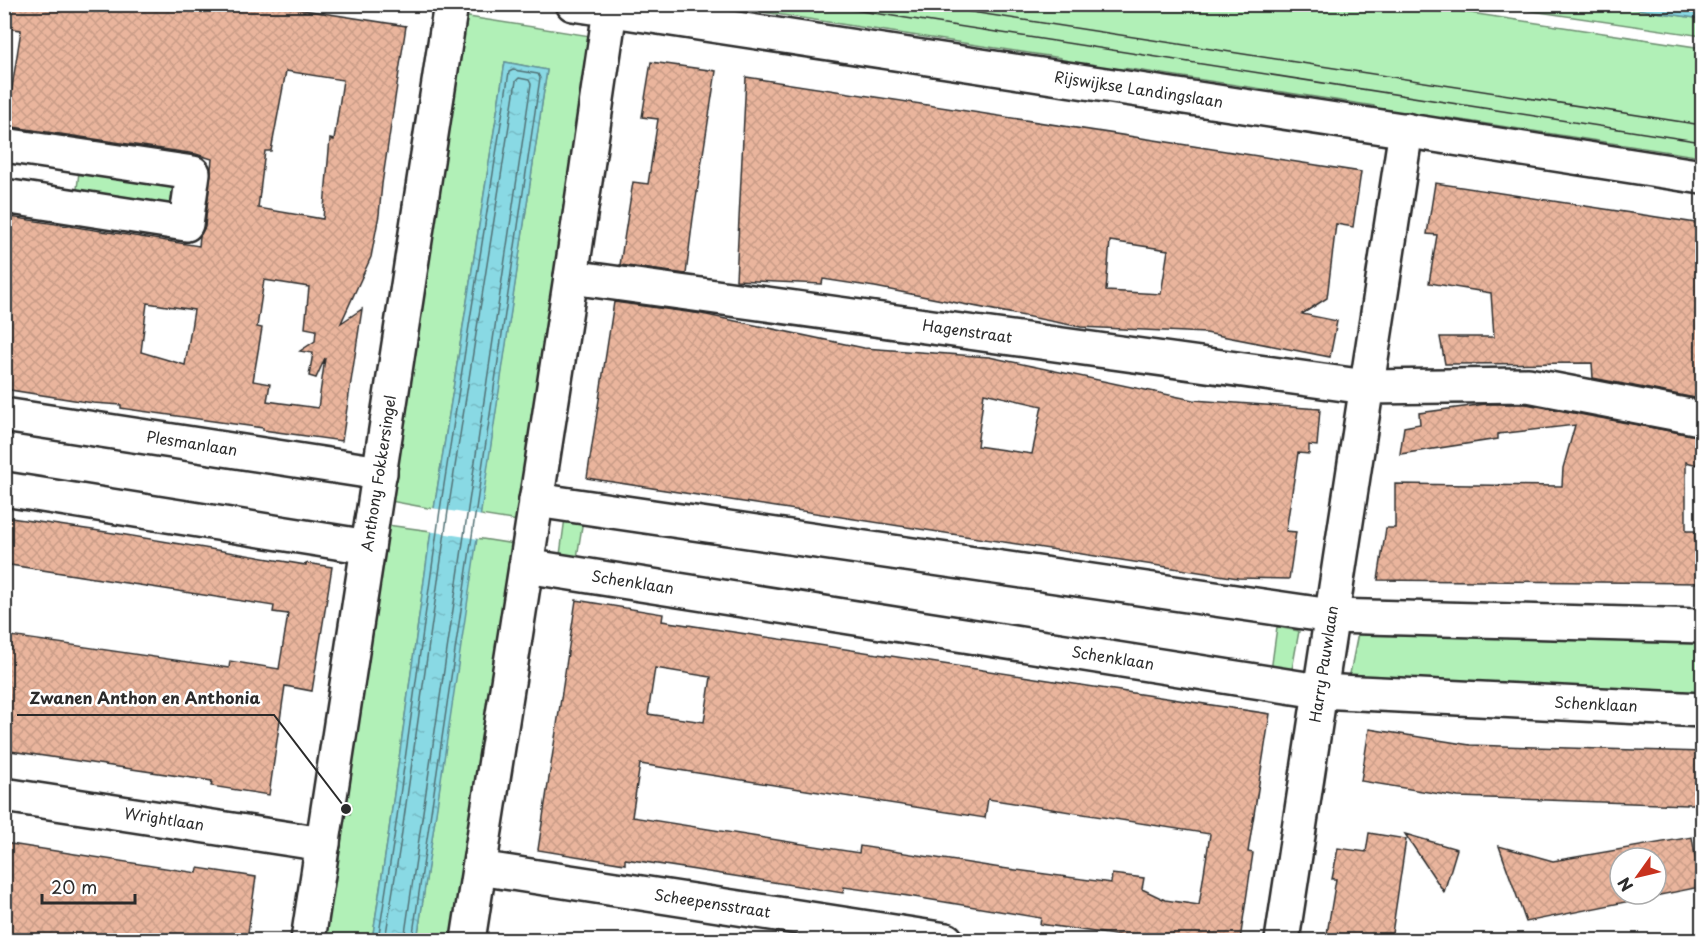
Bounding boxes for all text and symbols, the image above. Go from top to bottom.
street label: Rijswijkse Landingslaan [1053,64,1225,113]
street label: Hagenstraat [921,313,1014,348]
street label: Anthony Fokkersingel [355,393,401,553]
street label: Plesmanlaan [145,424,239,461]
street label: Schenklaan [590,564,676,599]
street label: Harry Pauwlaan [1302,604,1343,724]
street label: Schenklaan [1070,639,1156,675]
callout: Zwanen Anthon en Anthonia [17,681,274,715]
text: Zwanen Anthon en Anthonia [30,685,261,709]
street label: Schenklaan [1554,690,1638,717]
street label: Wrightlaan [123,801,206,836]
north arrow [1608,846,1668,906]
scale bar [42,867,135,905]
text: 20 m [51,873,97,900]
text: N [1611,873,1638,897]
street label: Scheepensstraat [653,882,772,923]

